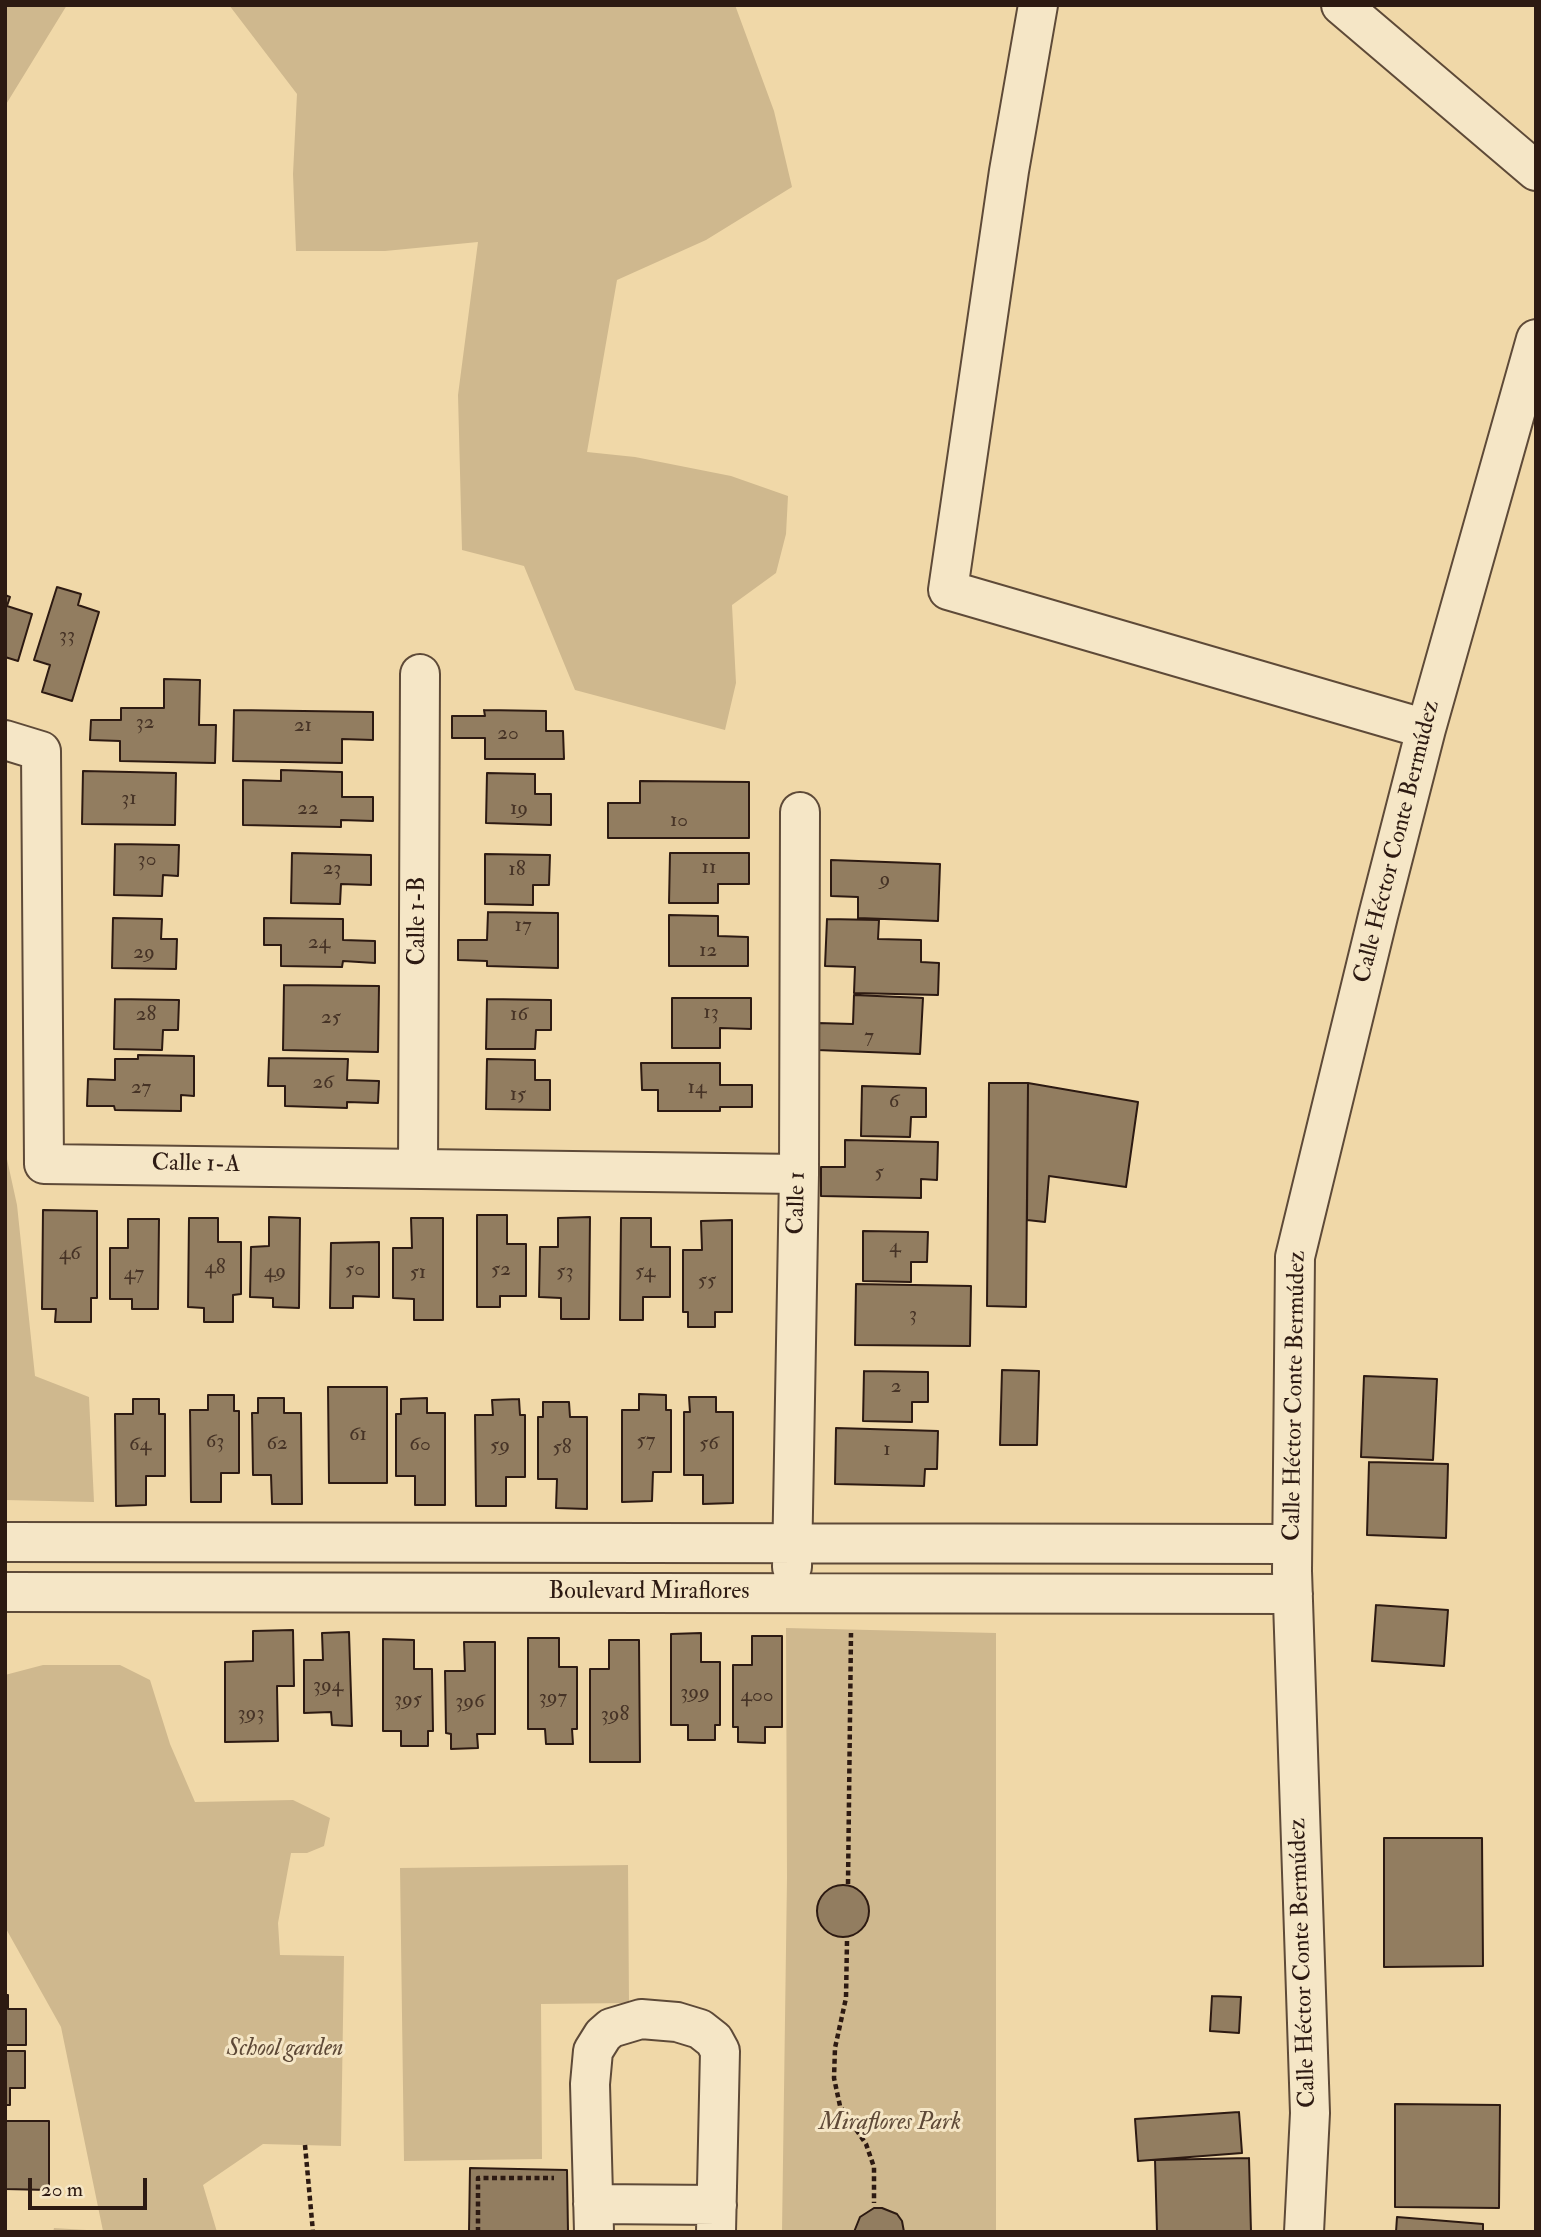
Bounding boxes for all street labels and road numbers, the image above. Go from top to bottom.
street label: Calle Héctor Conte Bermúdez [1349,698,1447,986]
street label: Calle 1-B [405,876,433,966]
street label: Calle 1-A [151,1150,241,1180]
street label: Calle 1 [783,1171,813,1235]
street label: Calle Héctor Conte Bermúdez [1279,1251,1313,1541]
street label: Boulevard Miraflores [548,1579,750,1607]
street label: Calle Héctor Conte Bermúdez [1285,1817,1323,2109]

